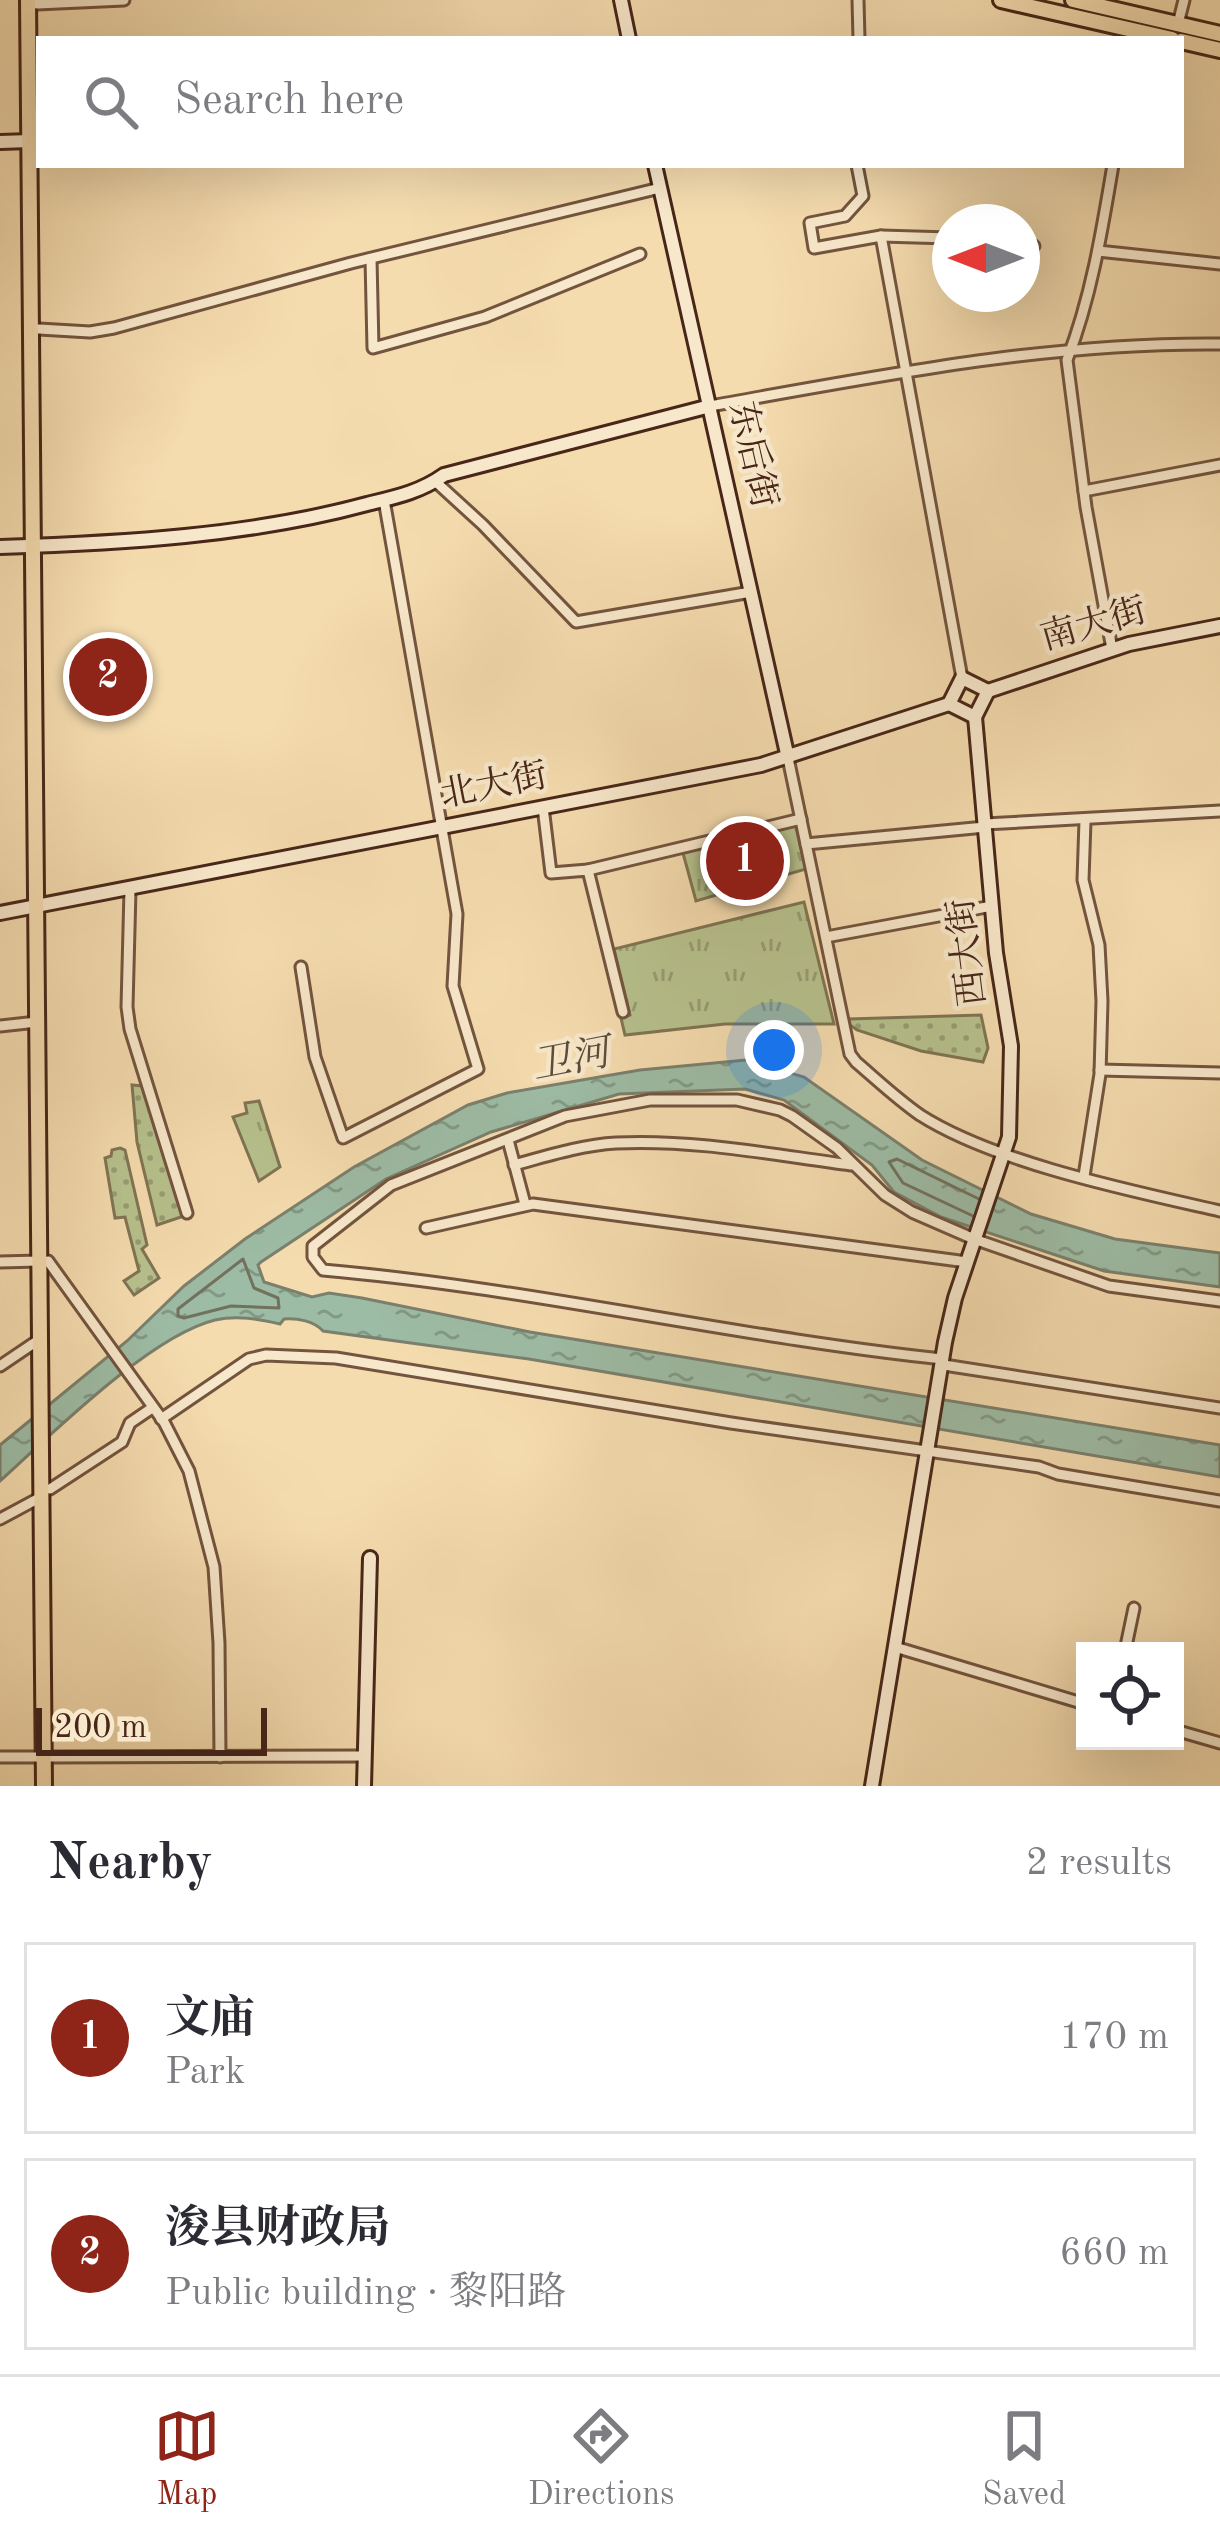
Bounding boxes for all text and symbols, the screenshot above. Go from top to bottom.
search box [36,36,1184,168]
icon: search [78,69,144,135]
text: Search here [174,79,404,124]
north arrow [932,204,1040,312]
street label: 东后街 [721,397,785,512]
street label: 南大街 [1036,590,1151,658]
pin: 2 [69,632,147,722]
street label: 北大街 [437,755,550,815]
pin: 1 [706,816,784,906]
street label: 西大街 [941,896,993,1008]
your location [744,1020,804,1080]
water label: 卫河 [528,1030,619,1088]
map controls [1076,1642,1184,1750]
button: locate [1076,1642,1184,1750]
scale bar [36,1702,267,1755]
text: 200 m [54,1712,147,1745]
text: Nearby [48,1839,213,1890]
text: 2 results [1026,1844,1172,1883]
text: 文庙 [165,1998,255,2043]
text: 1 [79,2018,101,2057]
text: 170 m [1059,2018,1169,2057]
text: Park [165,2053,245,2092]
text: 浚县财政局 [165,2208,390,2253]
text: 2 [79,2234,101,2273]
text: 660 m [1059,2234,1169,2273]
text: Public building · 黎阳路 [165,2274,566,2313]
tab: Map [154,2403,220,2516]
tab: Directions [528,2403,674,2516]
tab: Saved [982,2403,1066,2516]

